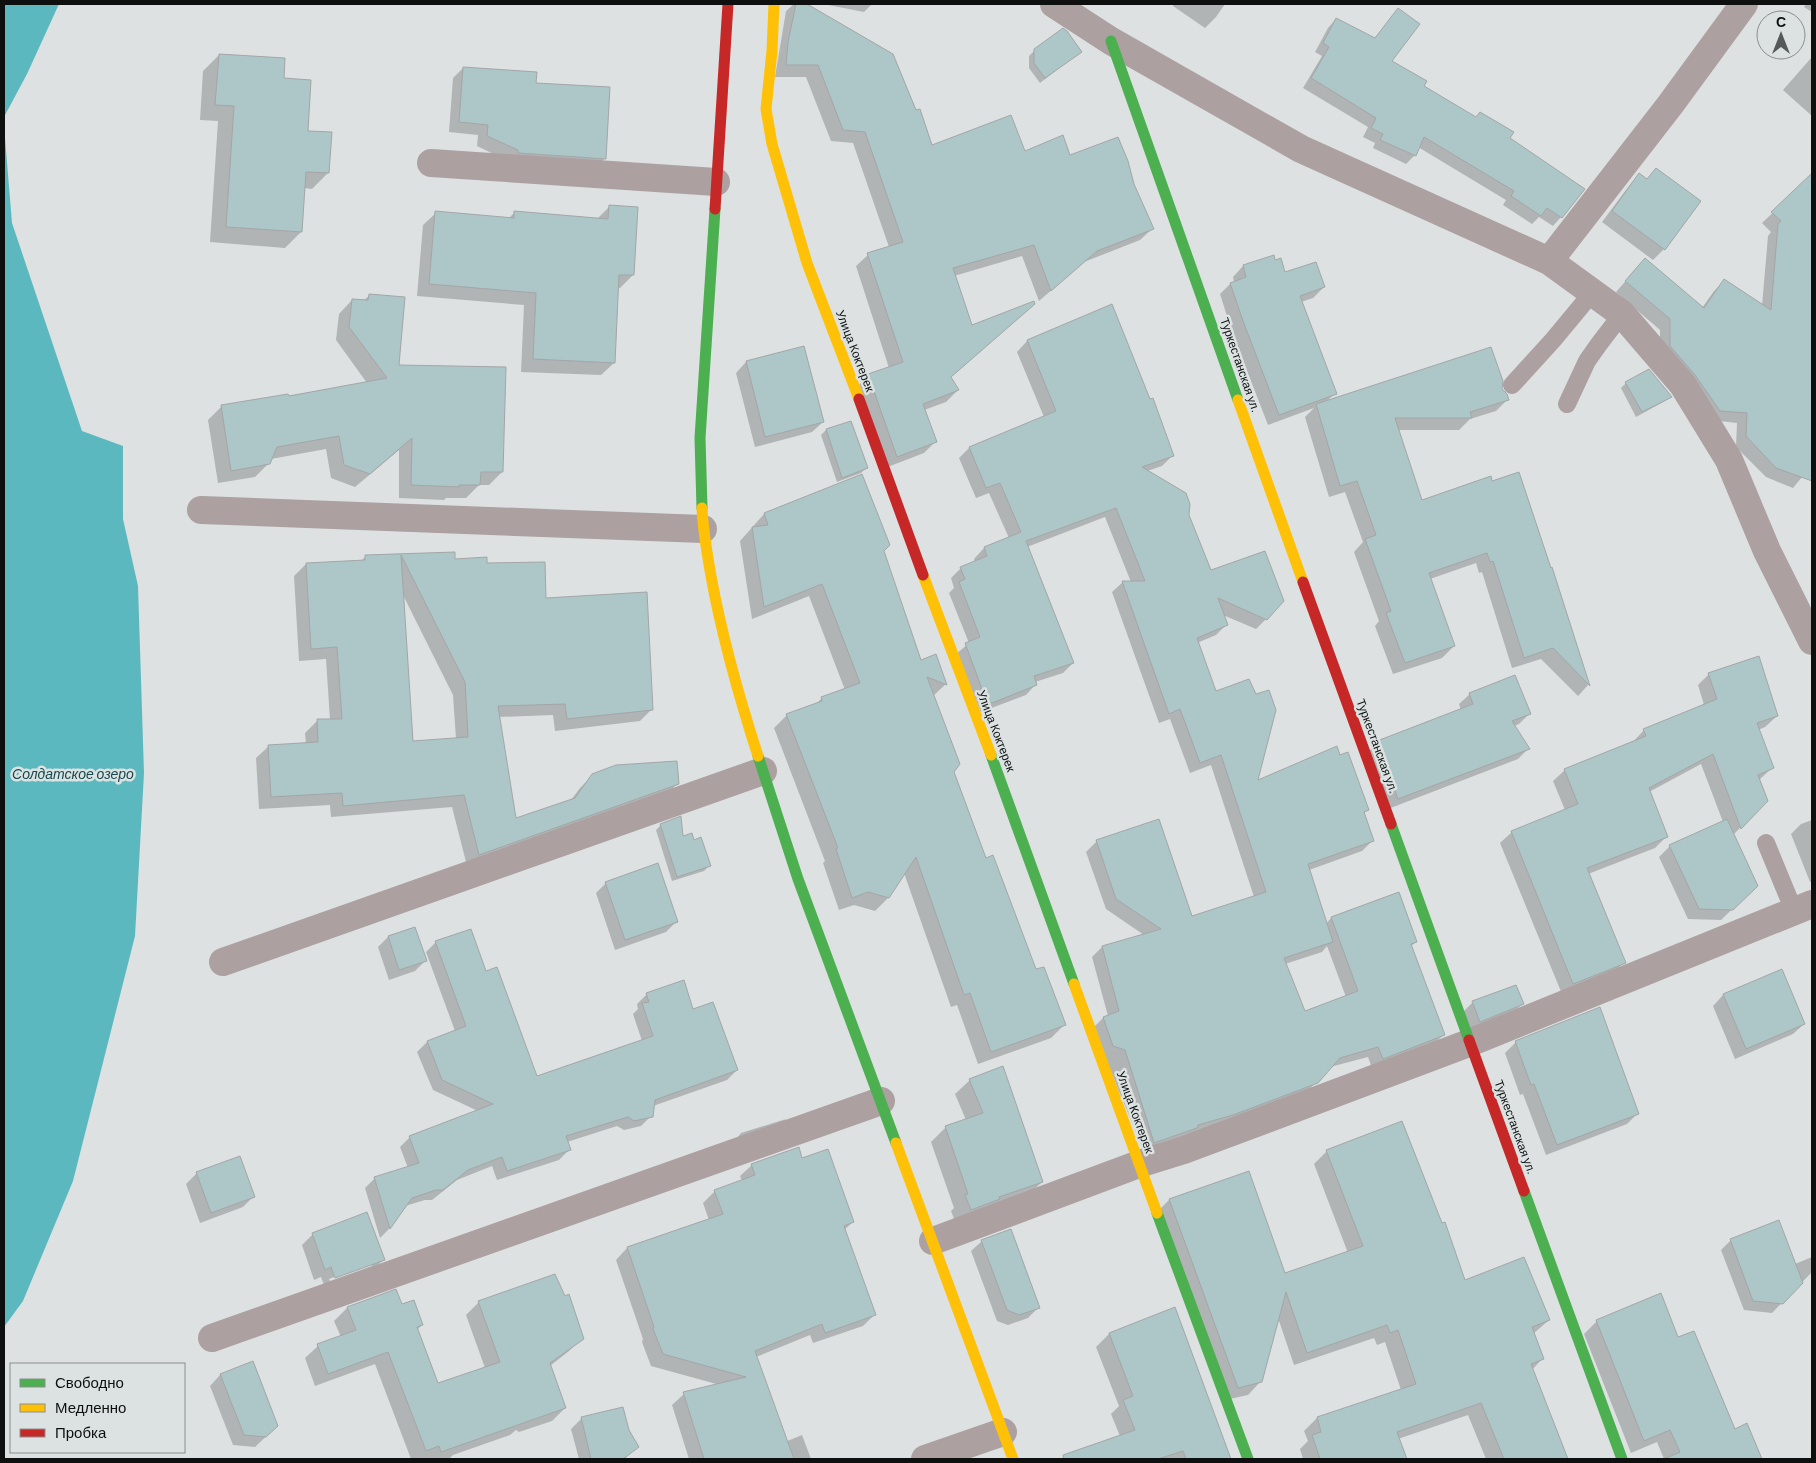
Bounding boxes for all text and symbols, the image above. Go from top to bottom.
north arrow [1756,10,1806,60]
text: С [1776,13,1786,30]
street label: Улица Коктерек [833,308,878,394]
street label: Туркестанская ул. [1217,316,1264,414]
street label: Улица Коктерек [974,688,1019,774]
street label: Туркестанская ул. [1353,697,1401,795]
water label: Солдатское озеро [12,765,134,782]
street label: Улица Коктерек [1114,1069,1158,1156]
street label: Туркестанская ул. [1491,1078,1539,1176]
legend [10,1363,185,1453]
text: Свободно [55,1373,124,1391]
text: Медленно [55,1398,126,1416]
text: Пробка [55,1423,107,1441]

